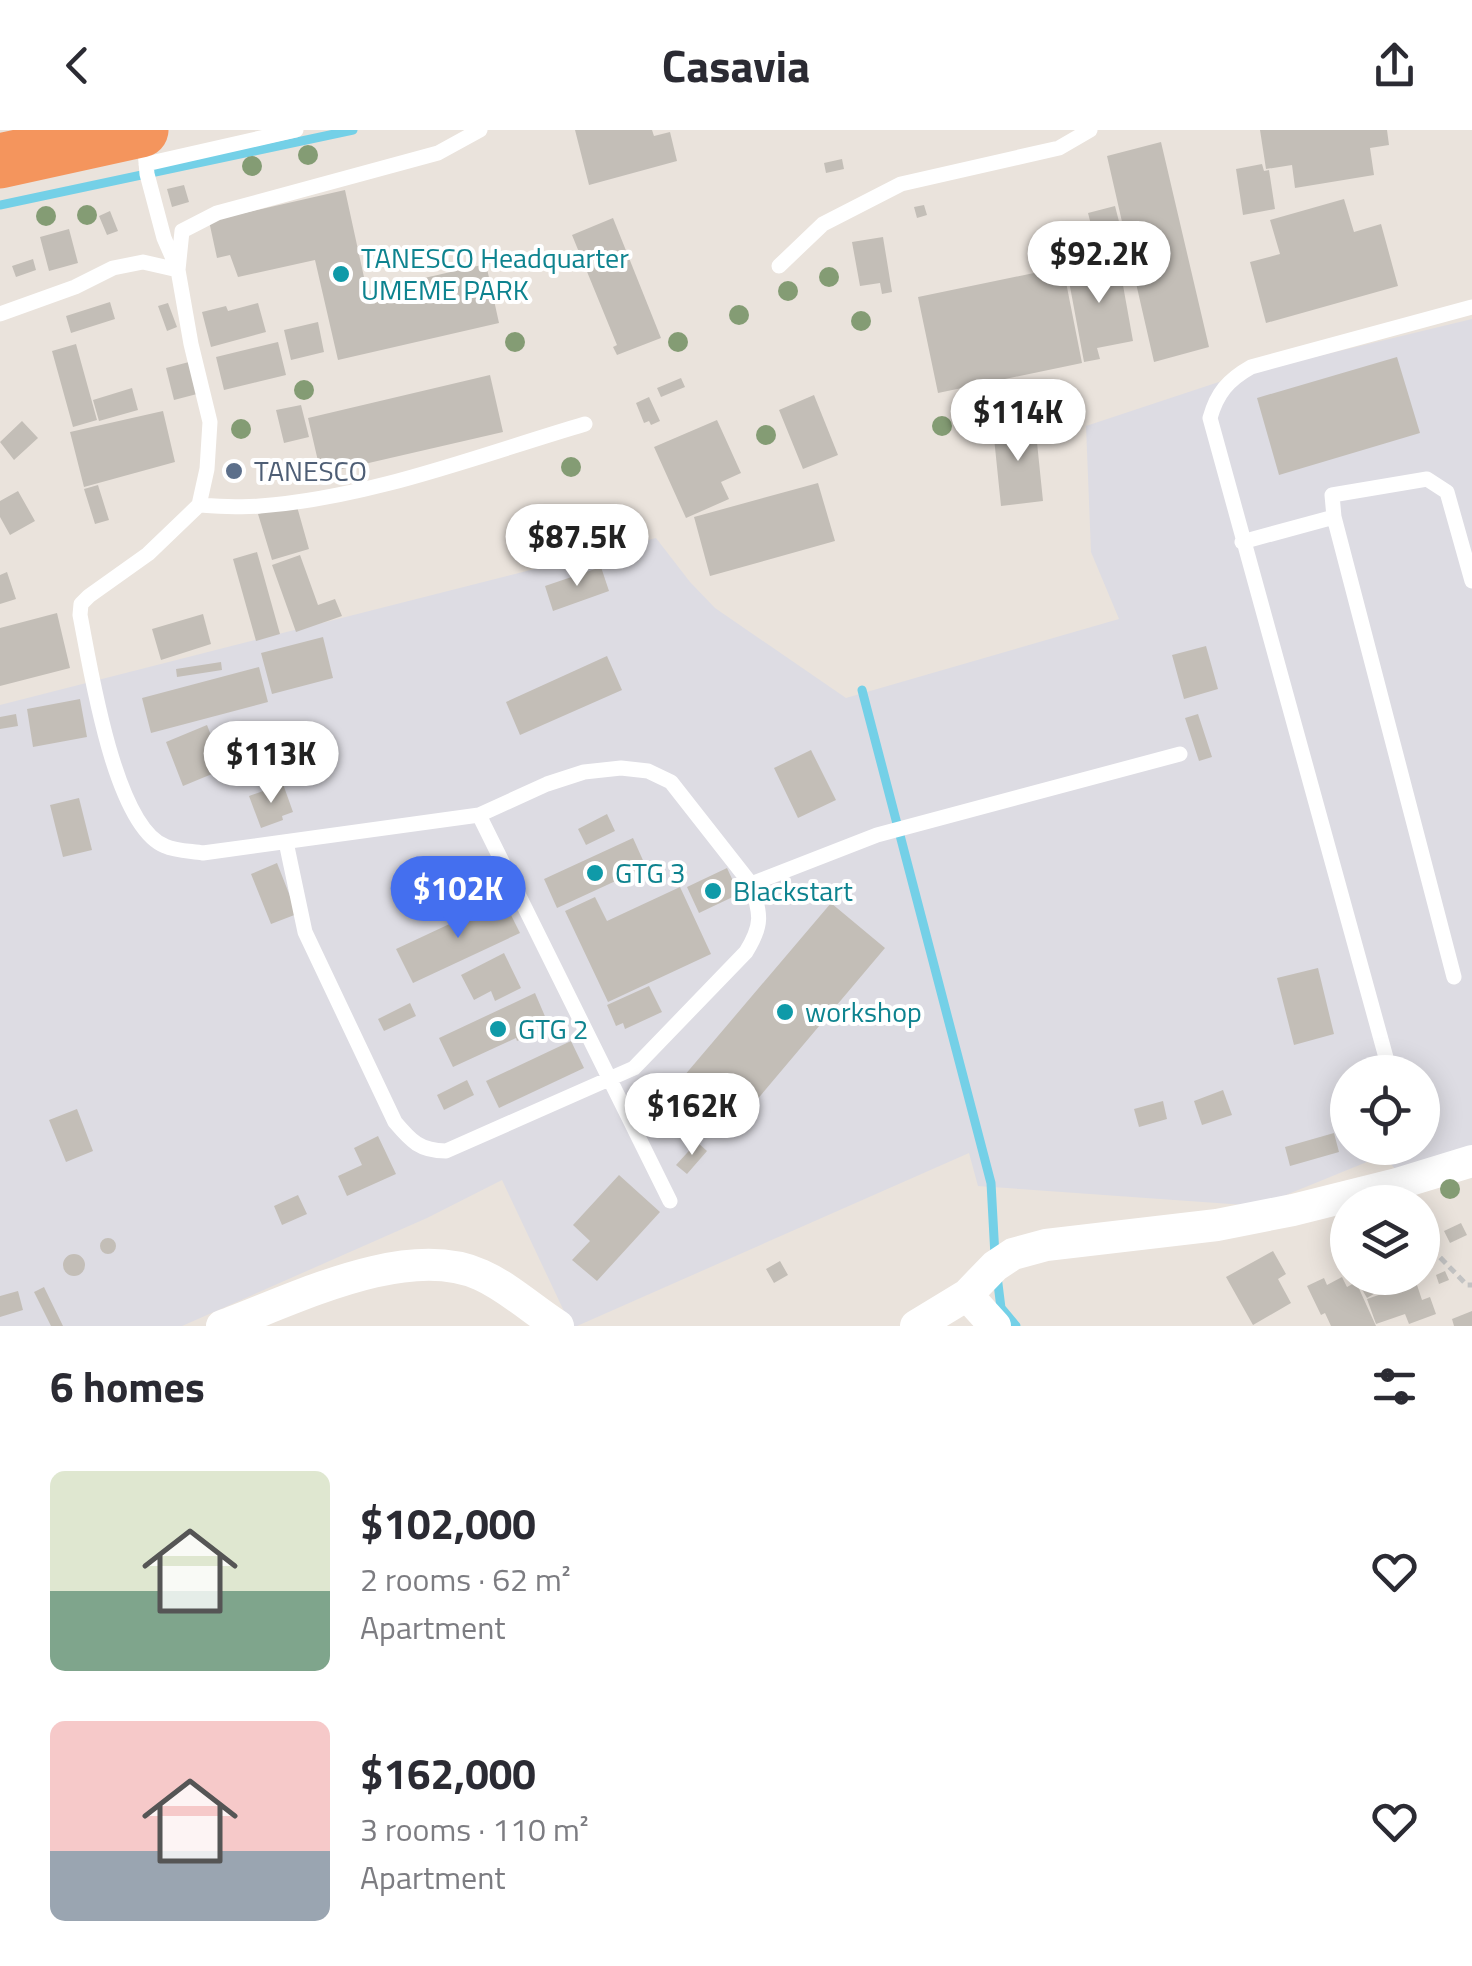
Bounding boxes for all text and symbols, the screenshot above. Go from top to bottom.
text: Casavia [662,31,810,99]
icon: back [50,38,105,93]
icon: share [1367,38,1422,93]
pin: $92.2K [1018,221,1180,306]
text: $92.2K [1050,229,1148,277]
place label: TANESCO Headquarter UMEME PARK [361,236,629,311]
marker: TANESCO Headquarter UMEME PARK [330,263,352,285]
pin: $114K [948,379,1088,464]
text: $114K [973,387,1063,435]
place label: TANESCO [254,449,367,492]
marker: TANESCO [223,460,245,482]
pin: $87.5K [496,504,658,589]
text: $87.5K [528,512,626,560]
pin: $113K [201,721,341,806]
text: $113K [226,729,316,777]
place label: GTG 3 [615,851,686,894]
pin: $102K [388,856,528,941]
marker: GTG 3 [584,862,606,884]
text: $102K [413,864,503,912]
place label: Blackstart [733,869,853,912]
marker: Blackstart [702,880,724,902]
place label: workshop [805,990,922,1033]
marker: workshop [774,1001,796,1023]
place label: GTG 2 [518,1007,589,1050]
marker: GTG 2 [487,1018,509,1040]
map controls [1330,1055,1440,1295]
button: locate [1330,1055,1440,1165]
pin: $162K [622,1073,762,1158]
text: $162K [647,1081,737,1129]
button: layers [1330,1185,1440,1295]
text: 6 homes [50,1354,205,1418]
icon: filters [1367,1359,1422,1414]
text: $102,000 [360,1491,536,1555]
icon: home [130,1511,250,1631]
icon: heart [1367,1544,1422,1599]
text: 2 rooms · 62 m² [360,1555,571,1603]
text: Apartment [360,1603,506,1651]
text: $162,000 [360,1741,536,1805]
icon: home [130,1761,250,1881]
icon: heart [1367,1794,1422,1849]
text: 3 rooms · 110 m² [360,1805,589,1853]
text: Apartment [360,1853,506,1901]

